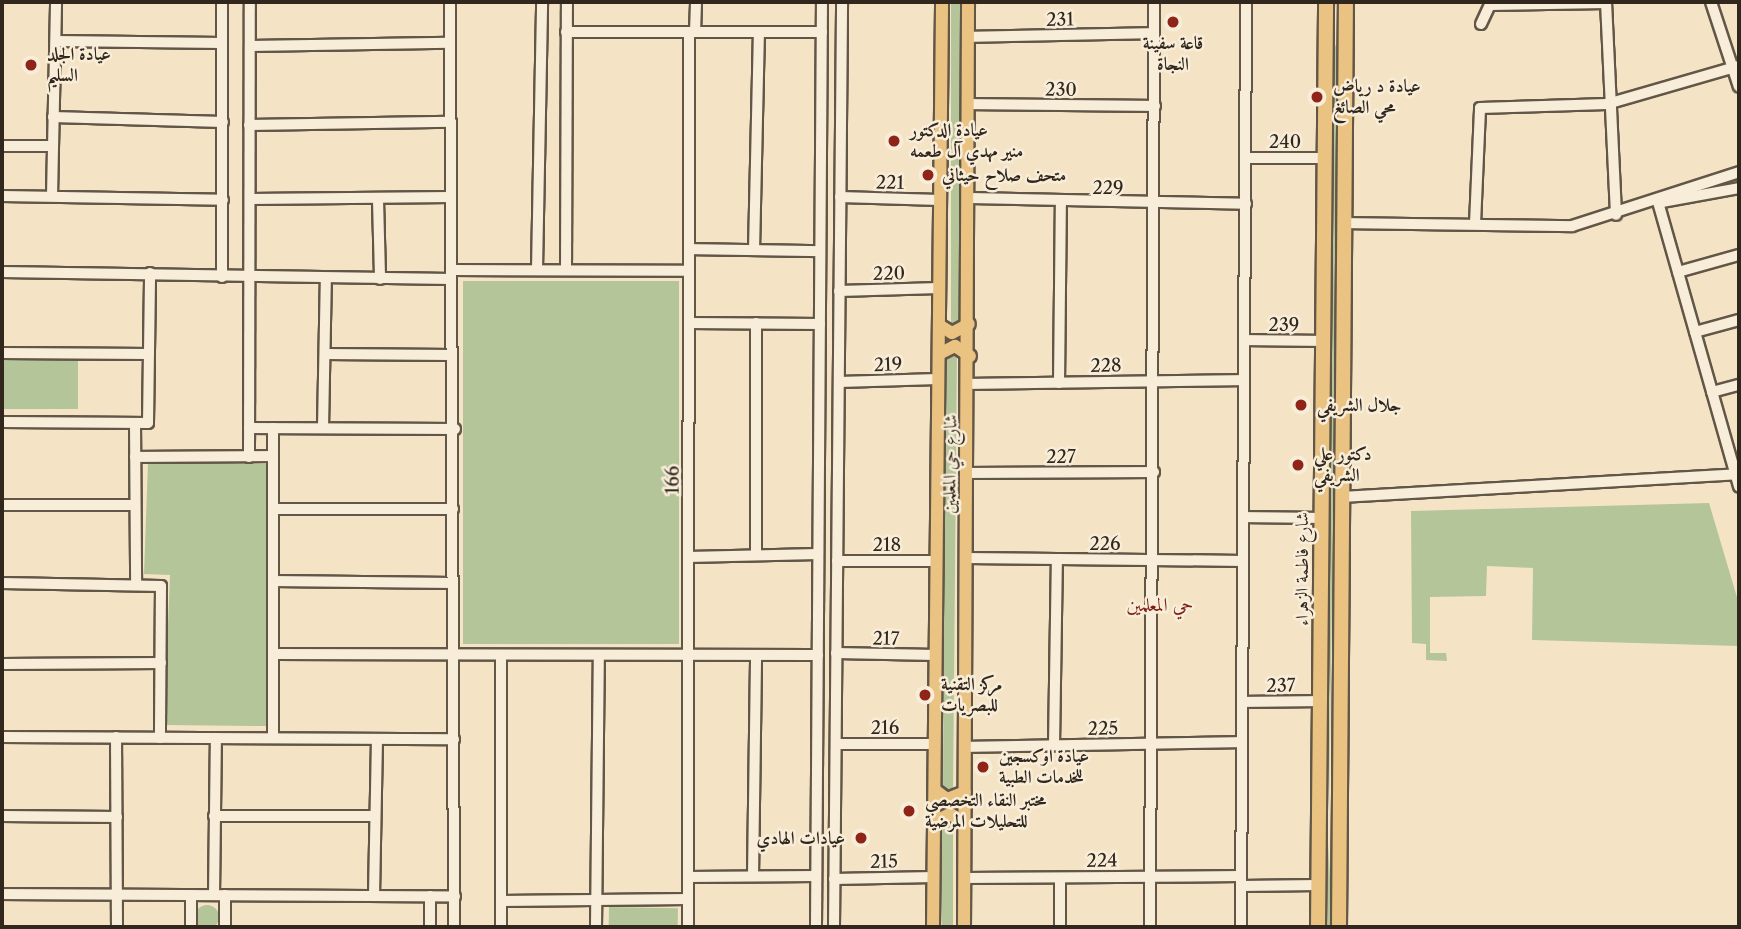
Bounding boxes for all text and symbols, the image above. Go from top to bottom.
street label: 231 [1046,9,1074,31]
marker: قاعة سفينة النجاة [1165,14,1181,30]
place label: قاعة سفينة النجاة [1143,33,1203,76]
place label: عيادة الجلد السليم [47,44,111,86]
marker: عيادة الجلد السليم [21,55,41,75]
place label: عيادة د رياض محي الصائغ [1333,76,1421,119]
street label: 230 [1045,79,1077,101]
marker: عيادة د رياض محي الصائغ [1307,87,1327,107]
place label: عيادة الدكتور منير مهدي آل طعمه [910,120,1023,162]
marker: عيادة الدكتور منير مهدي آل طعمه [884,131,904,151]
street label: 240 [1269,131,1301,153]
place label: متحف صلاح حيثاني [942,164,1066,186]
marker: متحف صلاح حيثاني [920,167,936,183]
street label: 221 [876,172,904,194]
street label: 229 [1092,177,1124,199]
street label: 220 [873,263,905,285]
street label: 239 [1269,314,1299,336]
street label: 219 [873,354,903,376]
street label: 228 [1090,355,1122,377]
place label: جلال الشريفي [1317,394,1401,416]
marker: جلال الشريفي [1291,395,1311,415]
street label: شارع حي المعلمين [938,414,962,514]
place label: دكتور علي الشريفي [1314,444,1372,486]
street label: 227 [1046,446,1076,468]
marker: دكتور علي الشريفي [1288,455,1308,475]
street label: 166 [662,466,684,494]
street label: شارع فاطمة الزهراء [1291,512,1313,626]
street label: 226 [1089,533,1121,555]
street label: 218 [873,534,901,556]
district label: حي المعلمين [1127,594,1193,616]
street label: 217 [872,628,900,650]
place label: مركز التقنية للبصريات [941,674,1002,716]
street label: 237 [1266,675,1296,697]
marker: مركز التقنية للبصريات [915,685,935,705]
street label: 216 [871,717,899,739]
street label: 225 [1088,718,1118,740]
place label: عيادة اوكسجين للخدمات الطبية [999,746,1089,788]
marker: عيادة اوكسجين للخدمات الطبية [973,757,993,777]
place label: مختبر النقاء التخصصي للتحليلات المرضية [925,790,1046,832]
marker: مختبر النقاء التخصصي للتحليلات المرضية [899,801,919,821]
place label: عيادات الهادي [756,827,845,849]
marker: عيادات الهادي [851,828,871,848]
street label: 224 [1086,850,1118,872]
street label: 215 [870,851,898,873]

